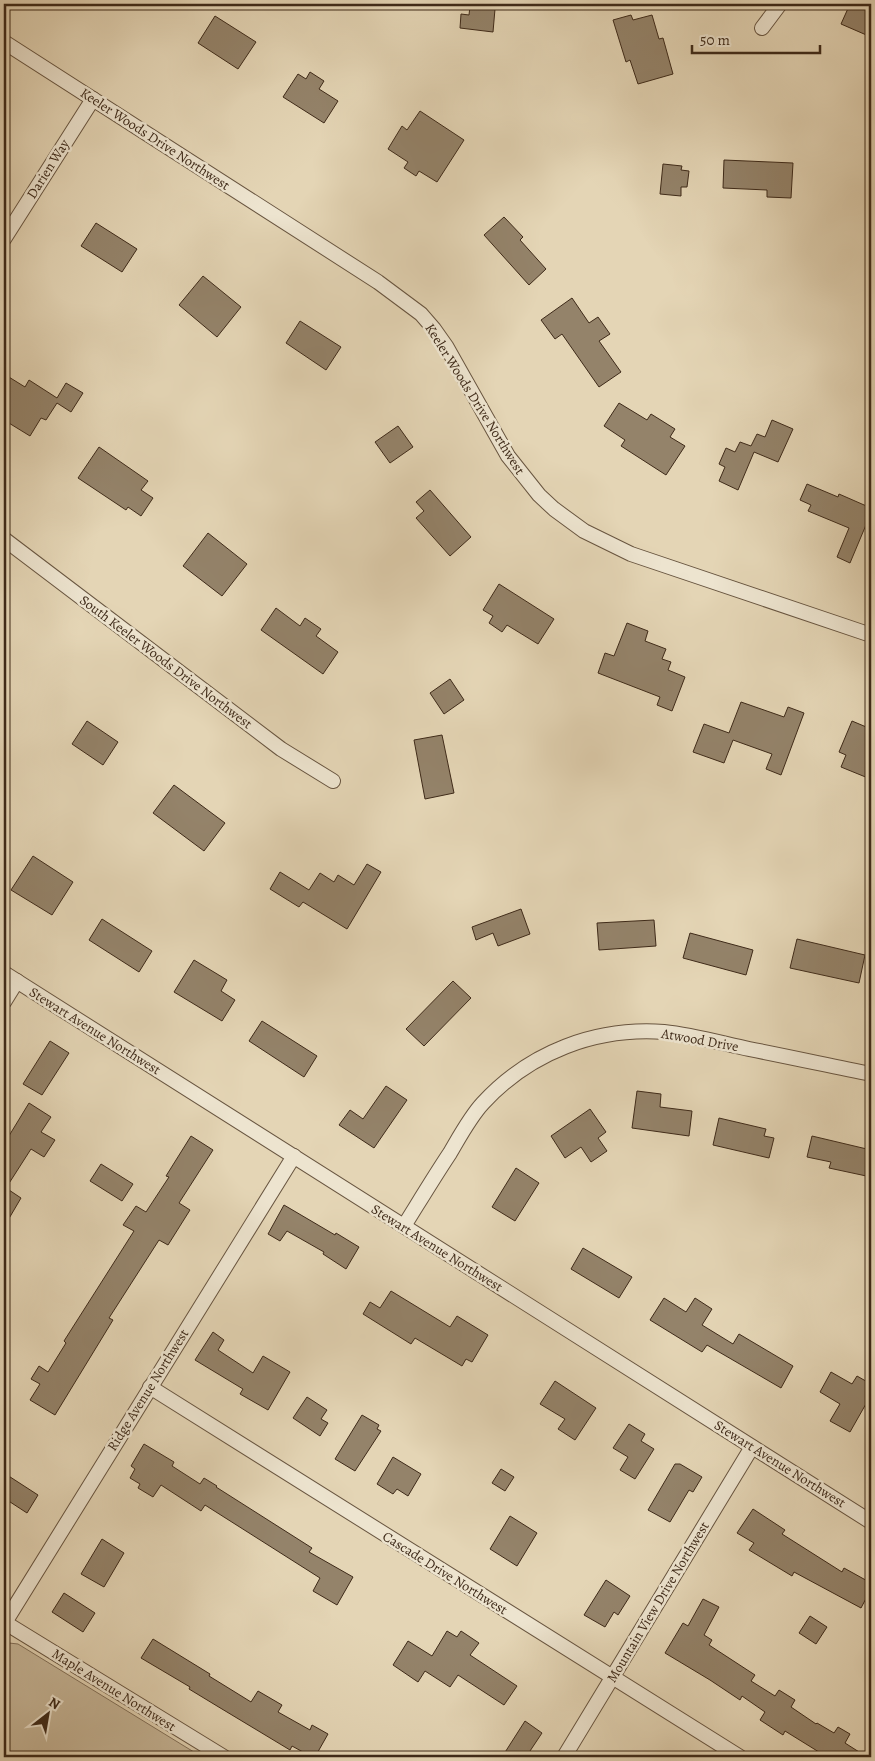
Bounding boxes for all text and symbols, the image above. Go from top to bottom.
scale bar [692,22,820,54]
text: 50 m [700,30,730,50]
street label: Keeler Woods Drive Northwest [76,83,234,195]
street label: Darien Way [22,135,74,202]
street label: Keeler Woods Drive Northwest [421,320,530,479]
street label: South Keeler Woods Drive Northwest [76,591,256,733]
street label: Stewart Avenue Northwest [26,983,165,1079]
street label: Atwood Drive [659,1024,740,1056]
street label: Stewart Avenue Northwest [368,1200,507,1296]
street label: Ridge Avenue Northwest [103,1325,193,1455]
street label: Stewart Avenue Northwest [711,1416,850,1512]
street label: Mountain View Drive Northwest [602,1518,714,1686]
street label: Cascade Drive Northwest [379,1527,511,1619]
street label: Maple Avenue Northwest [49,1645,179,1735]
north arrow [22,1688,72,1738]

